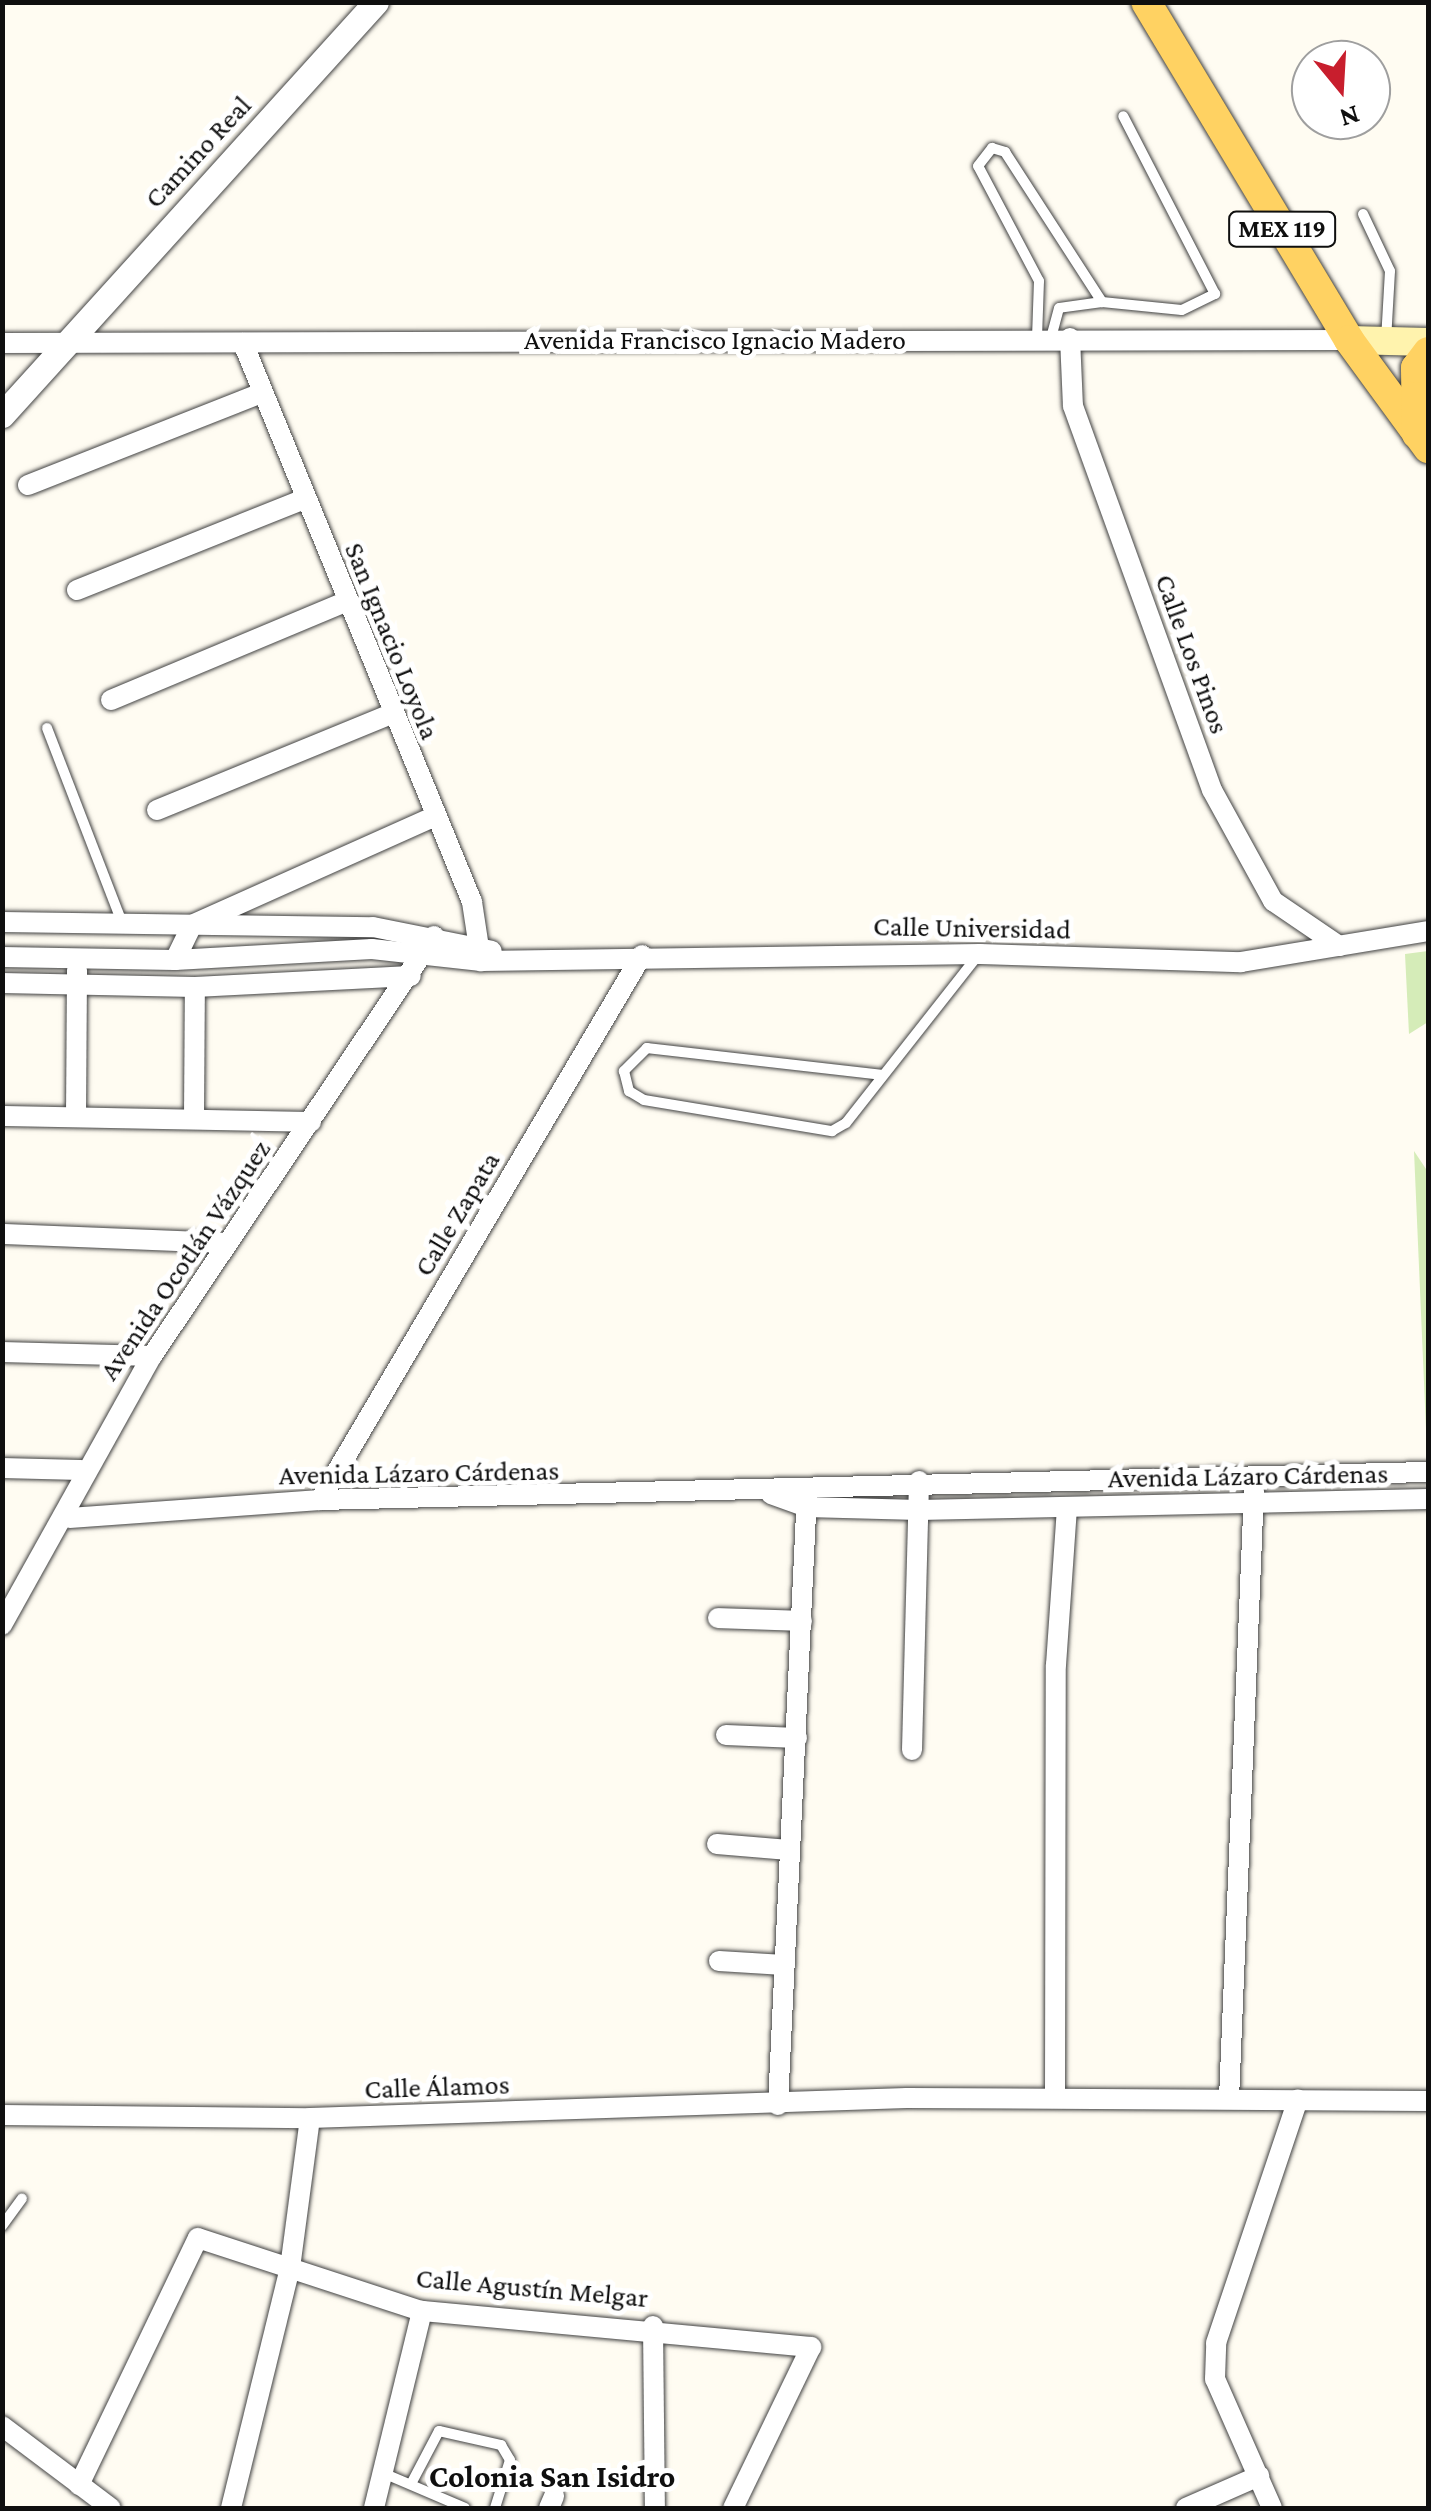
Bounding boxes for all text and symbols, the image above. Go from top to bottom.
north arrow [1291,40,1391,140]
street label: Camino Real [138,89,258,215]
text: N [1336,99,1364,135]
road number: MEX 119 [1227,209,1337,249]
street label: Avenida Francisco Ignacio Madero [524,323,906,357]
street label: San Ignacio Loyola [337,538,447,744]
street label: Calle Los Pinos [1148,570,1236,738]
street label: Calle Universidad [873,909,1071,947]
street label: Avenida Ocotlán Vázquez [92,1134,278,1386]
street label: Calle Zapata [407,1146,507,1282]
street label: Avenida Lázaro Cárdenas [278,1454,560,1492]
street label: Avenida Lázaro Cárdenas [1107,1457,1389,1495]
street label: Calle Álamos [364,2068,510,2106]
street label: Calle Agustín Melgar [415,2261,649,2315]
district label: Colonia San Isidro [429,2457,675,2495]

